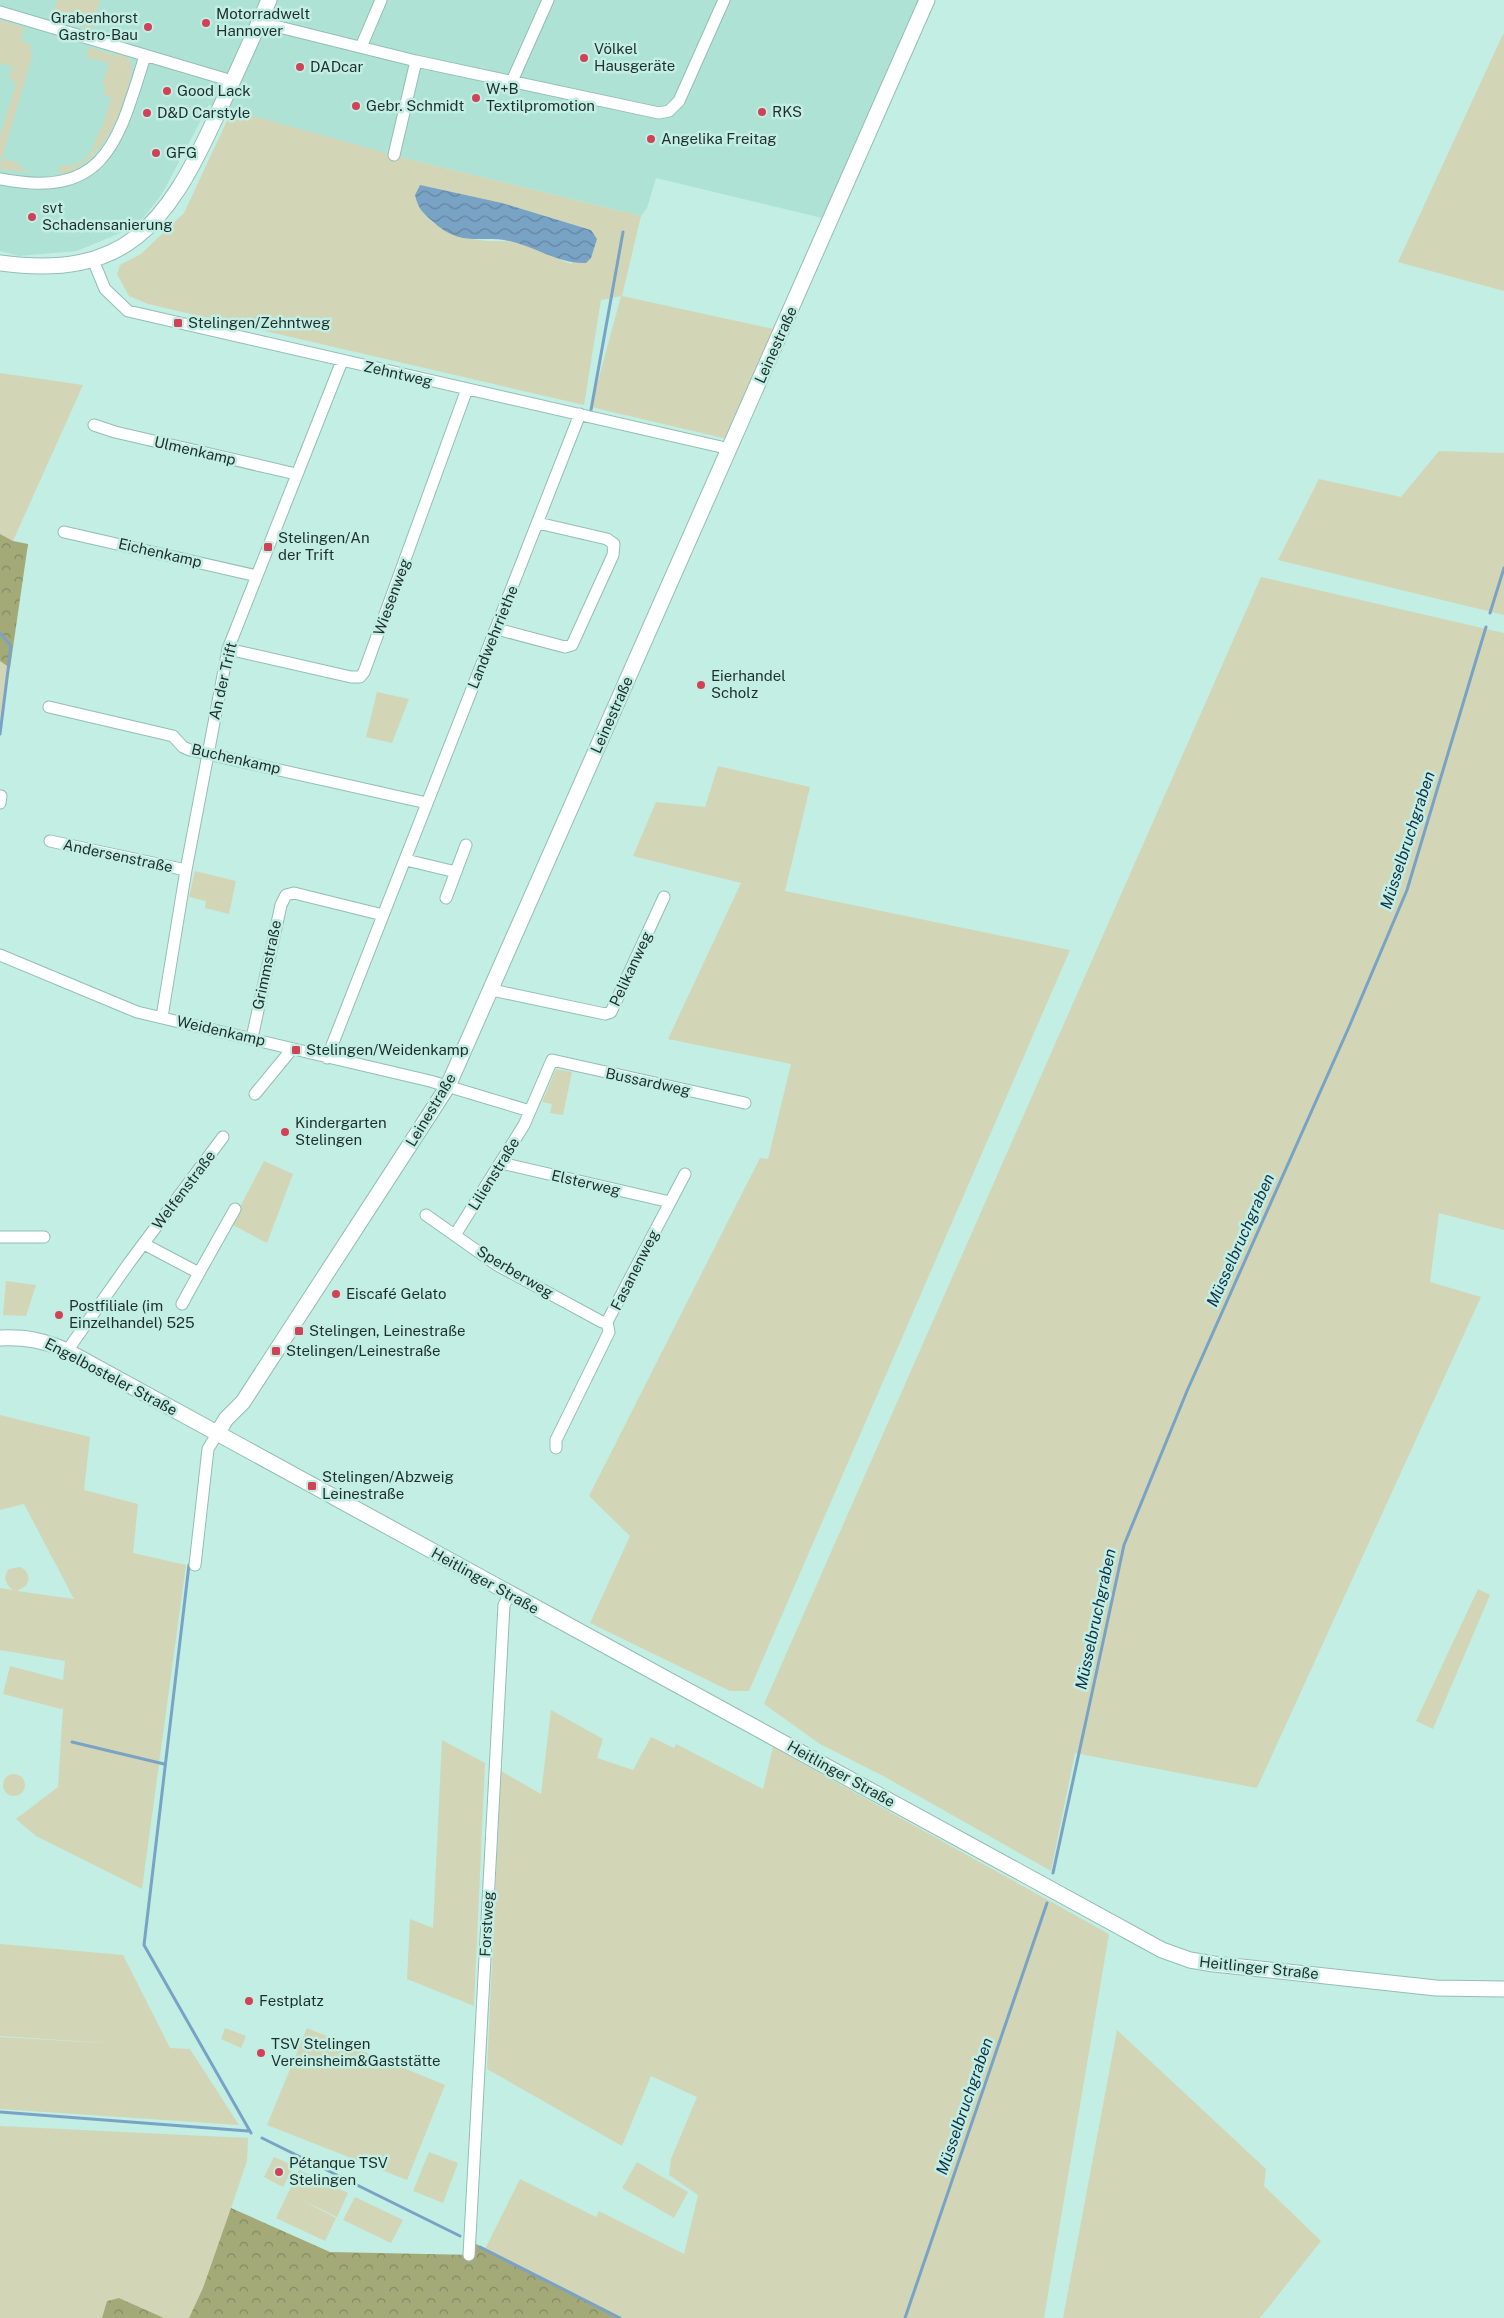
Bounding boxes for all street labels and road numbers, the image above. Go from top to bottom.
street label: Leinestraße [751,304,800,386]
street label: Zehntweg [362,357,434,390]
street label: Ulmenkamp [153,433,238,468]
street label: Eichenkamp [117,535,204,570]
street label: Wiesenweg [370,556,413,637]
street label: Landwehrriethe [464,583,521,691]
street label: An der Trift [205,640,240,721]
street label: Leinestraße [587,674,636,756]
street label: Buchenkamp [190,740,282,777]
street label: Andersenstraße [62,836,175,875]
street label: Grimmstraße [249,919,284,1011]
street label: Pelikanweg [606,929,655,1009]
street label: Weidenkamp [175,1012,267,1049]
street label: Bussardweg [604,1064,692,1099]
street label: Leinestraße [402,1070,459,1149]
street label: Lilienstraße [465,1134,523,1213]
street label: Welfenstraße [149,1147,219,1232]
street label: Elsterweg [550,1166,622,1199]
street label: Fasanenweg [607,1227,662,1313]
street label: Sperberweg [474,1242,557,1301]
street label: Engelbosteler Straße [42,1334,180,1419]
street label: Heitlinger Straße [429,1544,542,1617]
street label: Heitlinger Straße [785,1737,898,1810]
street label: Forstweg [476,1891,497,1957]
street label: Heitlinger Straße [1198,1953,1320,1982]

